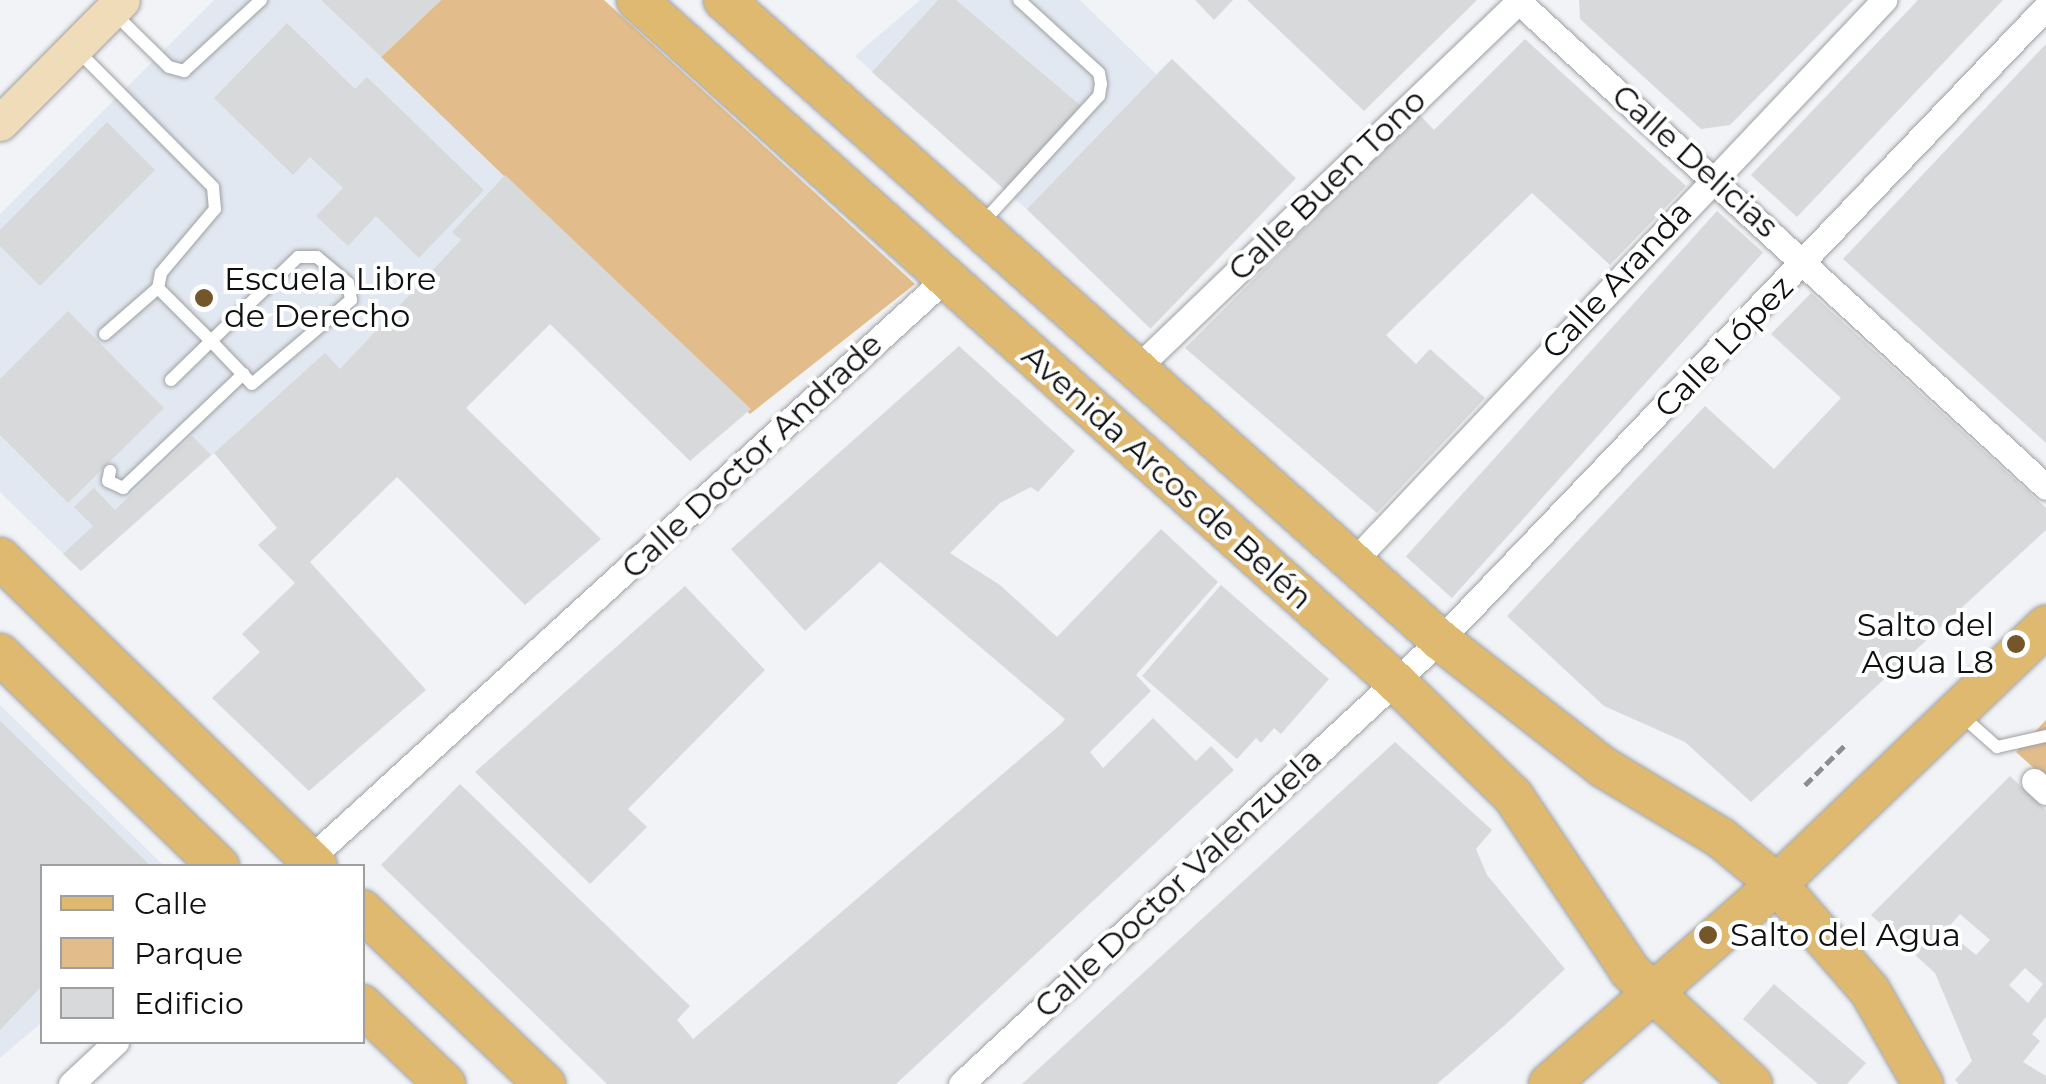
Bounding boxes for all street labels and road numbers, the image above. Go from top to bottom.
street label: Calle Delicias [1604,76,1786,246]
street label: Calle Buen Tono [1220,81,1434,289]
street label: Calle Aranda [1534,193,1700,367]
street label: Calle López [1647,268,1801,426]
street label: Calle Doctor Andrade [614,325,890,587]
street label: Avenida Arcos de Belén [1014,337,1320,617]
street label: Calle Doctor Valenzuela [1027,740,1329,1026]

